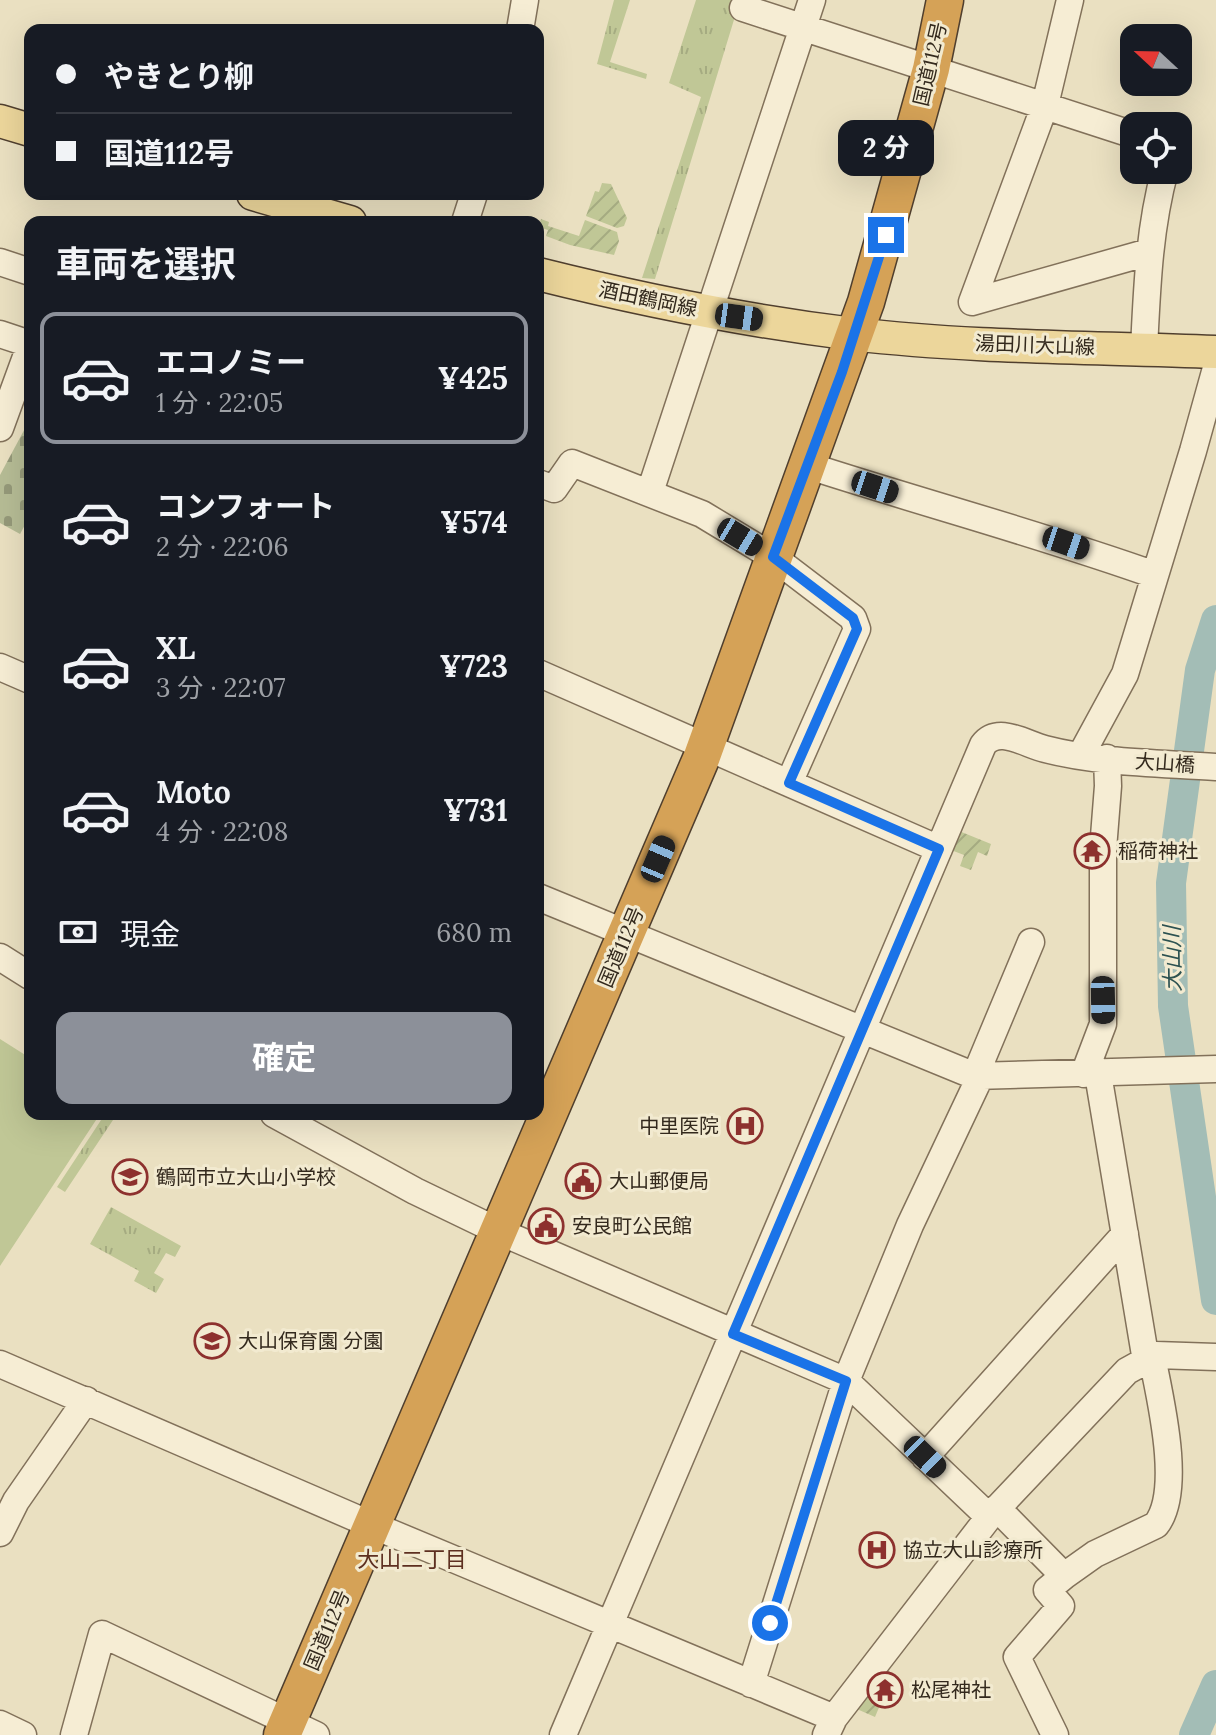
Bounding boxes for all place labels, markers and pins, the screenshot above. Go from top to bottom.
temple icon: 稲荷神社 [1073,832,1111,870]
place label: 稲荷神社 [1118,838,1198,863]
hospital icon: 中里医院 [726,1107,764,1145]
place label: 中里医院 [639,1113,719,1138]
school or university icon: 鶴岡市立大山小学校 [111,1158,149,1196]
public building icon: 大山郵便局 [564,1162,602,1200]
place label: 鶴岡市立大山小学校 [156,1164,336,1189]
place label: 大山郵便局 [609,1168,709,1193]
public building icon: 安良町公民館 [527,1207,565,1245]
place label: 安良町公民館 [572,1213,692,1238]
school or university icon: 大山保育園 分園 [193,1322,231,1360]
place label: 大山保育園 分園 [238,1328,383,1353]
hospital icon: 協立大山診療所 [858,1531,896,1569]
place label: 協立大山診療所 [903,1537,1043,1562]
temple icon: 松尾神社 [866,1671,904,1709]
place label: 松尾神社 [911,1677,991,1702]

